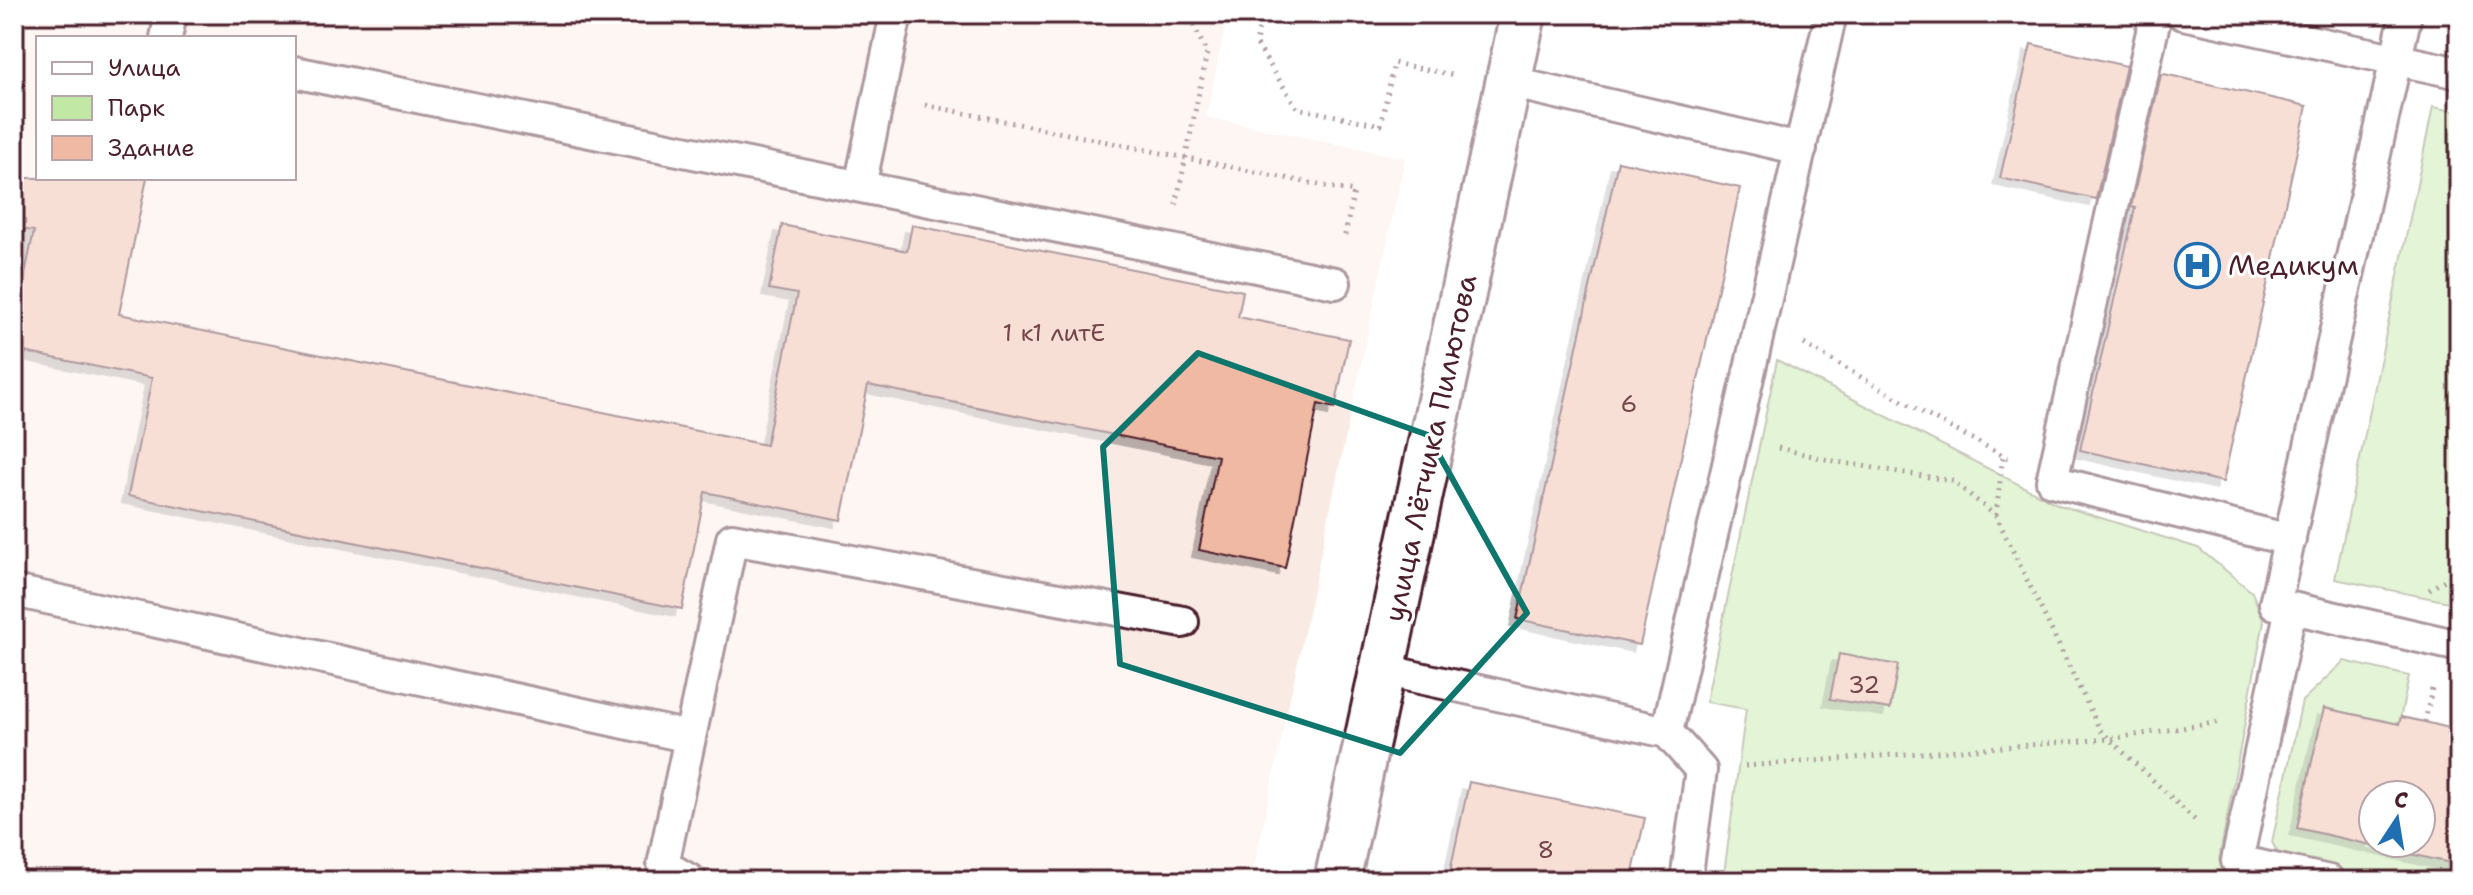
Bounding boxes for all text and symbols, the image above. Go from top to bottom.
legend [36,36,296,180]
text: Улица [108,52,181,84]
text: Парк [108,92,165,124]
text: Здание [108,132,195,164]
hospital icon: Медикум [2173,241,2221,289]
place label: Медикум [2228,246,2359,284]
street label: улица Лётчика Пилютова [1375,271,1485,625]
house number: 1 к1 литЕ [1003,317,1105,349]
house number: 6 [1621,388,1637,420]
house number: 32 [1848,669,1880,701]
north arrow [2357,779,2437,859]
text: С [2391,784,2411,816]
house number: 8 [1538,834,1554,866]

